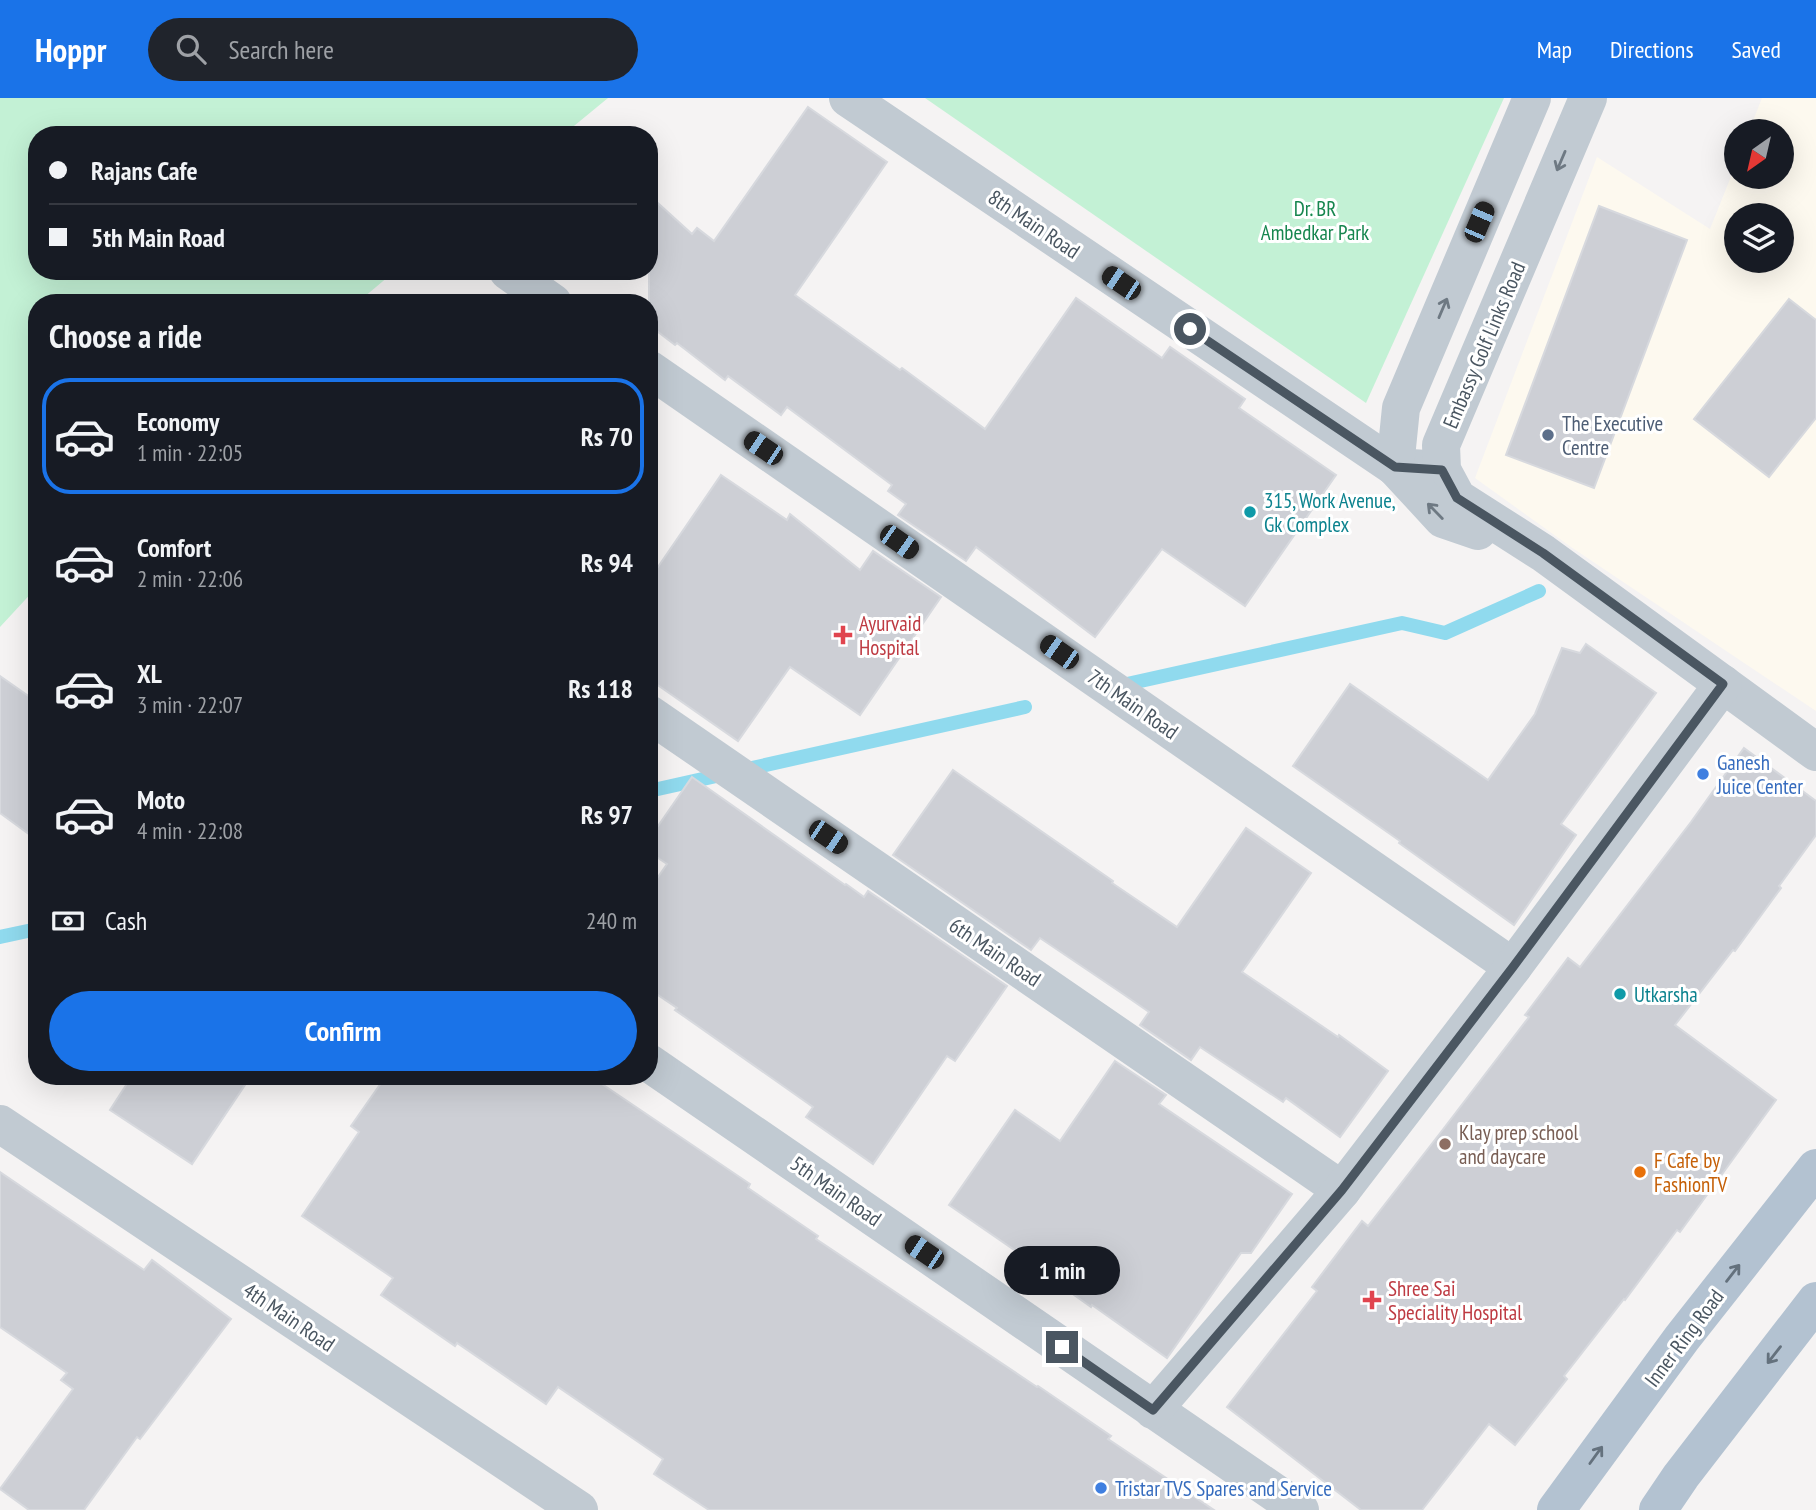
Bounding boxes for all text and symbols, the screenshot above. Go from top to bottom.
search box [148,18,638,81]
text: Hoppr [35,28,106,71]
icon: search [172,30,210,68]
text: Search here [228,33,334,66]
text: Map [1537,34,1572,65]
text: Directions [1610,34,1694,65]
text: Saved [1732,34,1781,65]
north arrow [1724,119,1794,189]
map controls [1724,119,1794,273]
one-way arrow [1554,150,1567,171]
text: Rajans Cafe [91,154,198,187]
street label: 8th Main Road [983,184,1085,264]
park label: Dr. BR Ambedkar Park [1261,195,1369,246]
car [1462,199,1497,245]
button: layers [1724,203,1794,273]
text: 5th Main Road [91,221,225,254]
street label: Embassy Golf Links Road [1437,258,1531,432]
car [1098,263,1145,303]
one-way arrow [1438,298,1451,319]
route start [1174,313,1206,345]
text: Choose a ride [49,315,202,357]
icon: car [53,405,116,468]
text: Economy [137,405,219,438]
place label: The Executive Centre [1562,410,1663,461]
text: Rs 70 [581,420,633,453]
marker: The Executive Centre [1540,427,1556,443]
car [740,428,787,468]
text: 1 min · 22:05 [137,438,243,467]
place label: 315, Work Avenue, Gk Complex [1264,487,1396,538]
one-way arrow [1427,503,1444,520]
marker: 315, Work Avenue, Gk Complex [1242,504,1258,520]
car [876,521,923,563]
icon: car [53,531,116,594]
text: Comfort [137,531,211,564]
text: Rs 94 [581,546,633,579]
text: 2 min · 22:06 [137,564,243,593]
place label: Ayurvaid Hospital [859,610,921,661]
marker: Ayurvaid Hospital [833,625,853,645]
car [1036,631,1083,673]
icon: car [53,657,116,720]
text: XL [137,657,162,690]
street label: 7th Main Road [1082,663,1184,745]
text: Rs 118 [568,672,633,705]
text: 3 min · 22:07 [137,690,243,719]
place label: Ganesh Juice Center [1716,749,1803,800]
marker: Ganesh Juice Center [1695,766,1711,782]
icon: car [53,783,116,846]
text: Moto [137,783,185,816]
text: Rs 97 [581,798,633,831]
text: 4 min · 22:08 [137,816,243,845]
car [805,817,852,857]
icon: cash [49,902,87,940]
text: Cash [105,904,147,937]
text: 240 m [586,906,637,935]
street label: 6th Main Road [944,912,1046,992]
place label: Utkarsha [1634,981,1698,1008]
marker: Utkarsha [1612,986,1628,1002]
button: Confirm [49,991,637,1071]
place label: Klay prep school and daycare [1459,1119,1578,1170]
marker: Klay prep school and daycare [1437,1136,1453,1152]
place label: F Cafe by FashionTV [1654,1147,1727,1198]
street label: 5th Main Road [785,1150,887,1232]
marker: F Cafe by FashionTV [1632,1164,1648,1180]
car [901,1232,948,1272]
callout: 1 min [1004,1246,1120,1294]
text: 1 min [1039,1256,1085,1285]
one-way arrow [1726,1265,1741,1283]
place label: Shree Sai Speciality Hospital [1388,1275,1522,1326]
street label: 4th Main Road [238,1277,340,1357]
street label: Inner Ring Road [1638,1284,1730,1392]
marker: Shree Sai Speciality Hospital [1362,1290,1382,1310]
route end [1046,1331,1078,1363]
one-way arrow [1767,1345,1782,1364]
one-way arrow [1589,1446,1604,1465]
place label: Tristar TVS Spares and Service [1115,1475,1332,1502]
marker: Tristar TVS Spares and Service [1093,1480,1109,1496]

